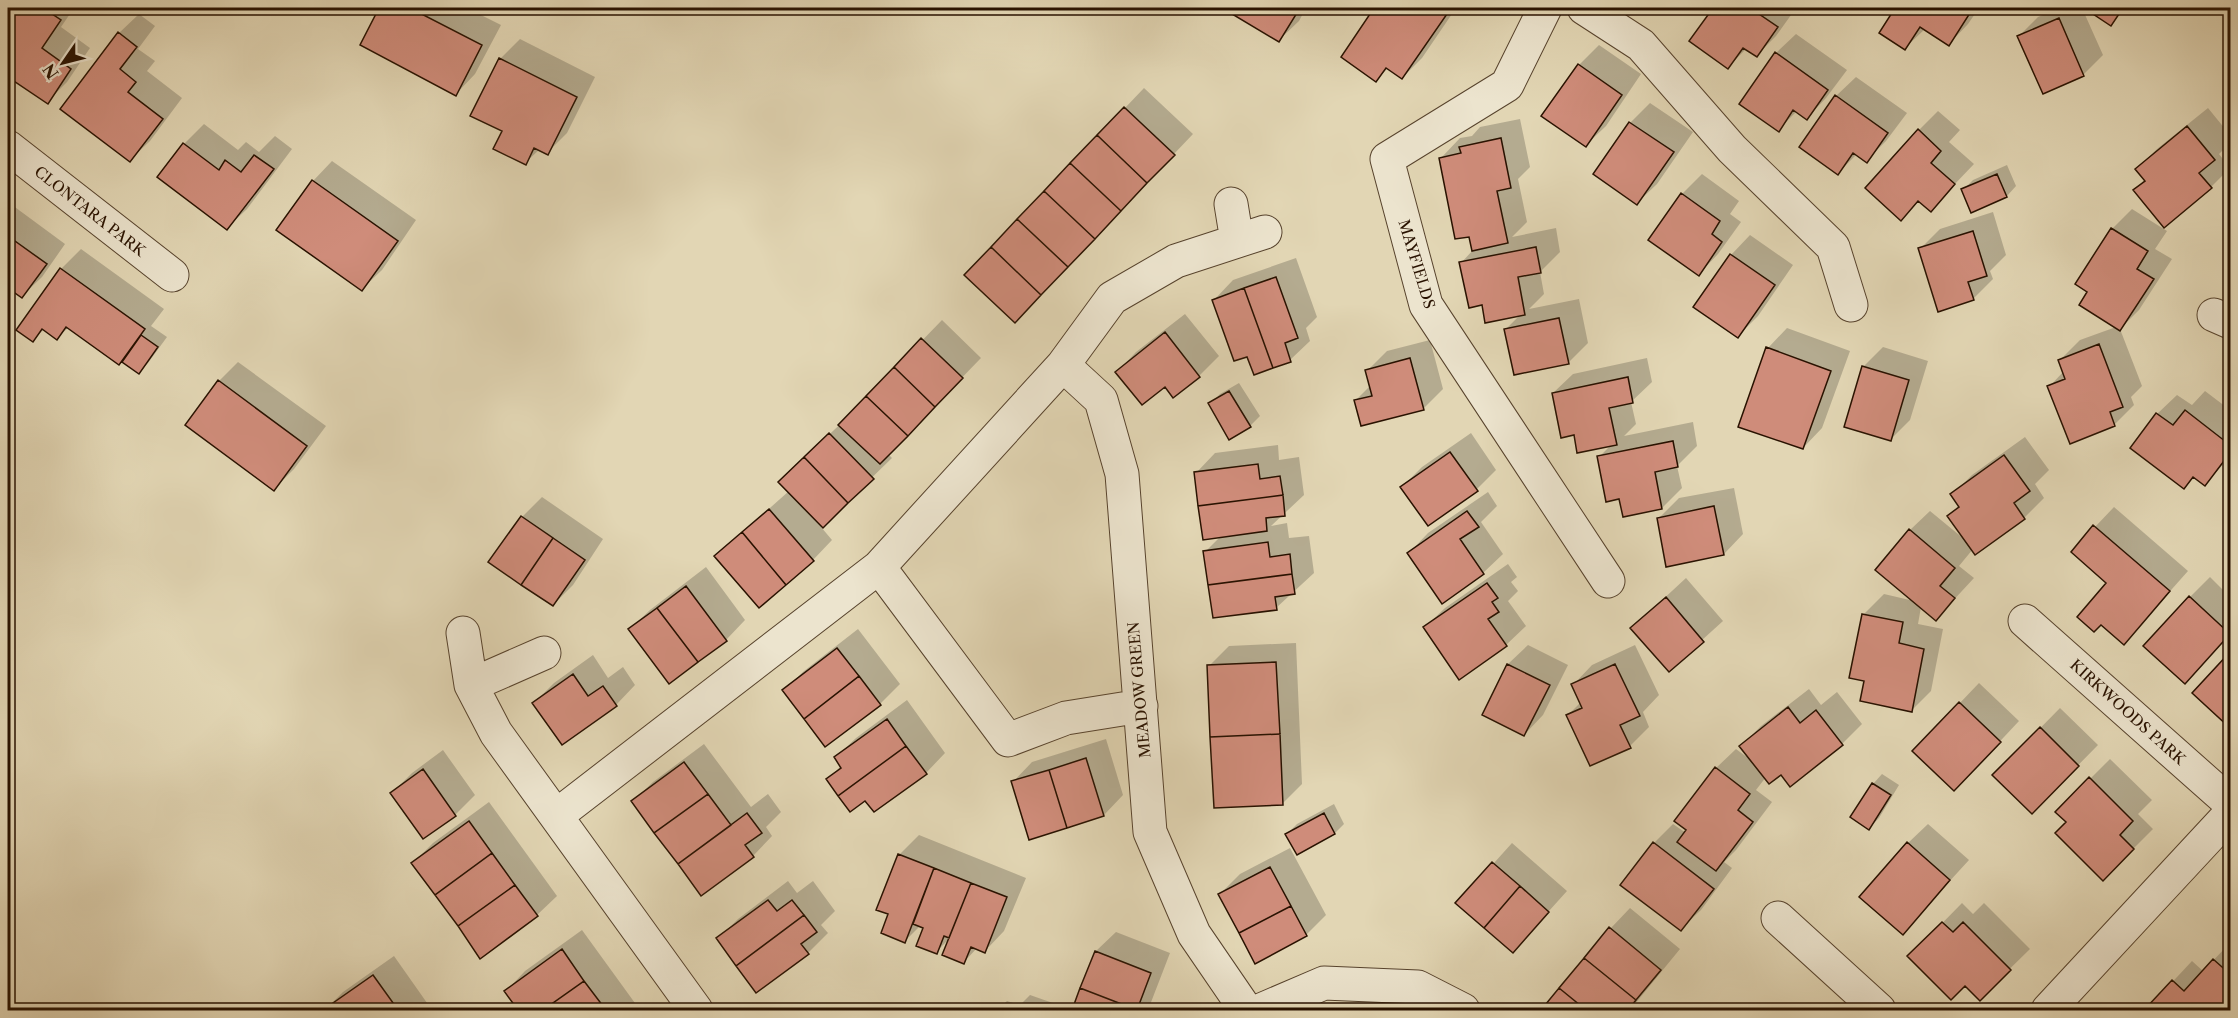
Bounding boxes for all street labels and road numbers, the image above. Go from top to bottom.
street label: CLONTARA PARK [31,162,150,261]
street label: MAYFIELDS [1394,217,1440,311]
street label: MEADOW GREEN [1124,621,1154,759]
street label: KIRKWOODS PARK [2066,655,2191,770]

